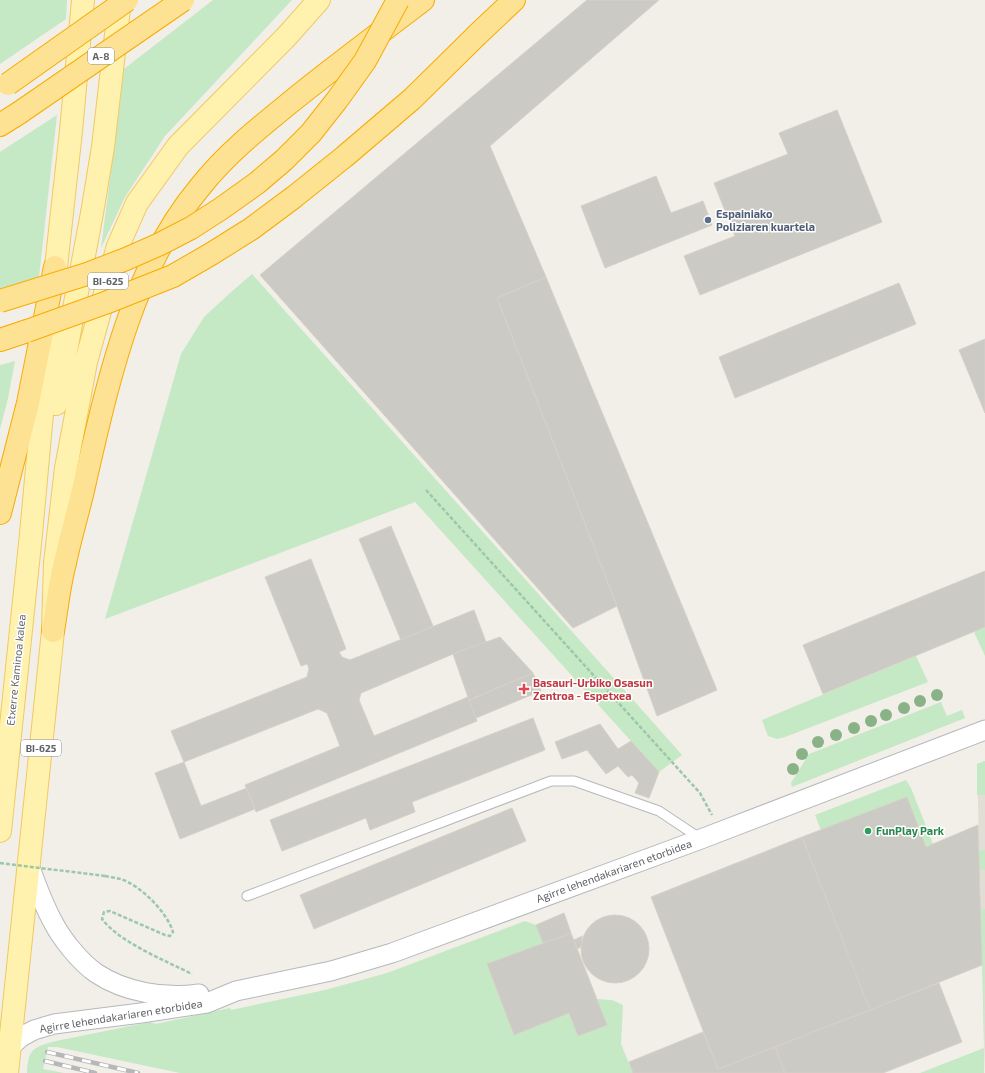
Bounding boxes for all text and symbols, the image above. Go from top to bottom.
road number: A-8 [88,48,114,64]
place label: Espainiako Poliziaren kuartela [716,207,815,233]
marker: Espainiako Poliziaren kuartela [703,215,713,225]
road number: BI-625 [88,273,128,289]
street label: Etxerre Kaminoa kalea [3,614,28,726]
place label: Basauri-Urbiko Osasun Zentroa - Espetxea [533,676,653,702]
marker: Basauri-Urbiko Osasun Zentroa - Espetxea [518,683,530,695]
road number: BI-625 [21,740,61,756]
place label: FunPlay Park [876,824,945,838]
marker: FunPlay Park [863,826,873,836]
street label: Agirre lehendakariaren etorbidea [534,836,693,905]
street label: Agirre lehendakariaren etorbidea [39,996,203,1035]

